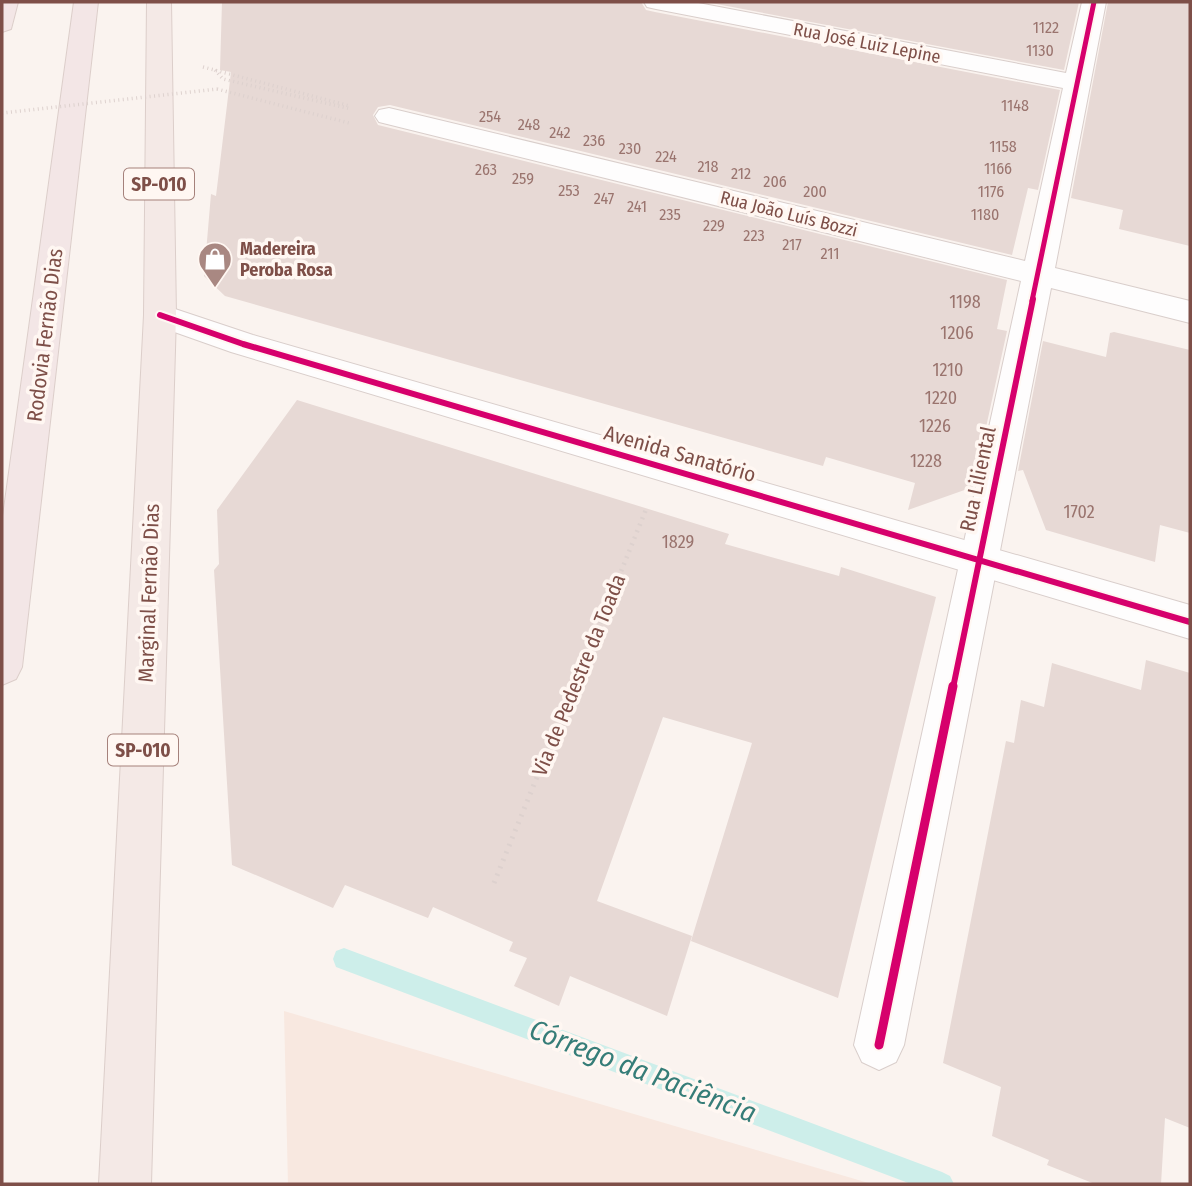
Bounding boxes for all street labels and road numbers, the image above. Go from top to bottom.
street label: Rua José Luiz Lepine [792,18,943,68]
road number: SP-010 [124,168,194,200]
street label: Rua João Luís Bozzi [718,186,860,242]
street label: Rodovia Fernão Dias [21,247,69,423]
street label: Avenida Sanatório [601,420,759,488]
street label: Rua Liliental [954,424,1002,534]
street label: Marginal Fernão Dias [133,503,165,683]
street label: Via de Pedestre da Toada [527,570,631,780]
road number: SP-010 [108,734,178,765]

